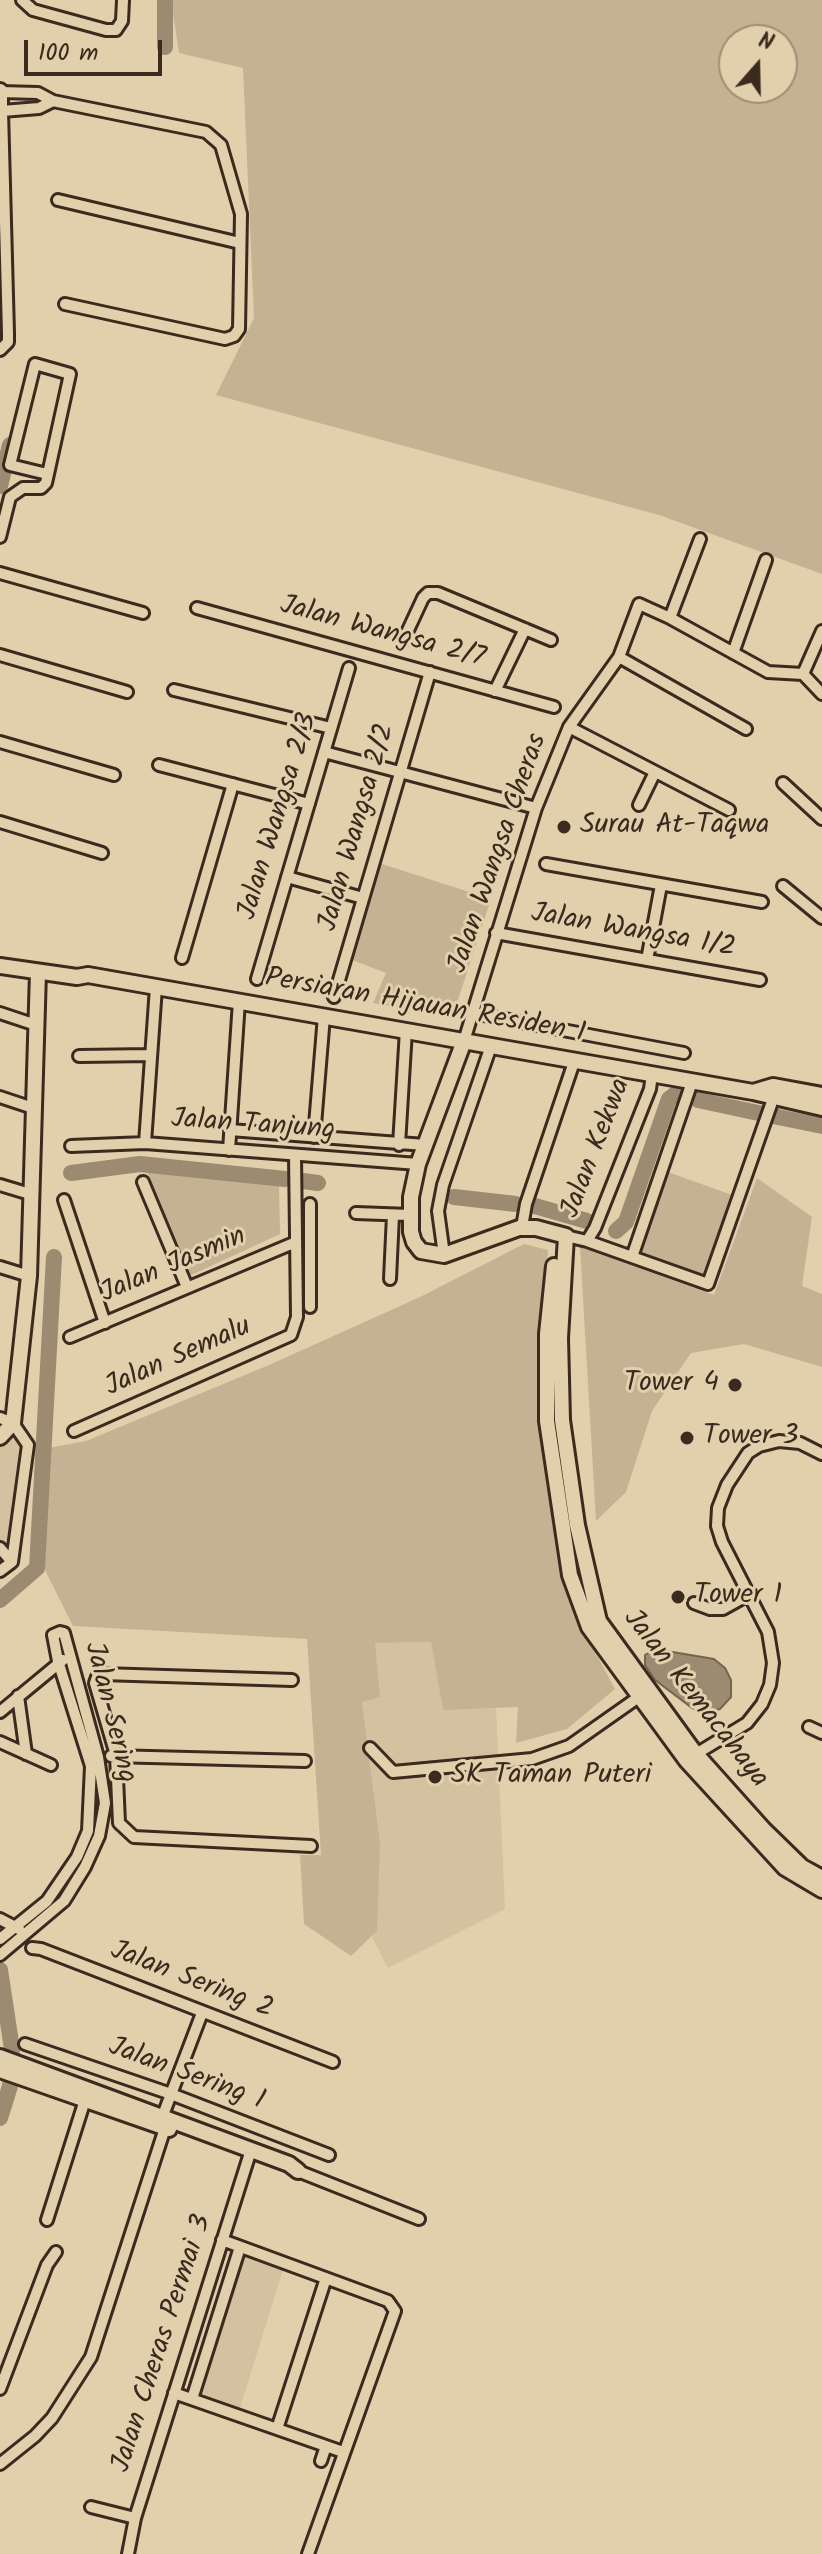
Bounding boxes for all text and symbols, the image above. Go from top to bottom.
scale bar [28,24,166,74]
north arrow [718,24,798,104]
text: N [753,24,778,62]
text: 100 m [38,34,98,73]
street label: Jalan Wangsa 2/7 [276,590,488,678]
street label: Jalan Wangsa 2/3 [233,710,327,924]
street label: Jalan Wangsa 2/2 [313,720,405,936]
street label: Jalan Wangsa Cheras [443,730,557,978]
place label: Surau At-Taqwa [580,810,770,844]
marker: Surau At-Taqwa [555,818,573,836]
street label: Jalan Wangsa 1/2 [528,898,738,968]
street label: Persiaran Hijauan Residen 1 [262,963,588,1053]
street label: Jalan Kekwa [556,1075,640,1223]
street label: Jalan Tanjung [170,1105,336,1149]
street label: Jalan Jasmin [96,1221,252,1313]
street label: Jalan Semalu [101,1312,257,1406]
place label: Tower 4 [624,1368,719,1402]
marker: Tower 4 [726,1376,744,1394]
place label: Tower 3 [703,1421,799,1455]
marker: Tower 3 [678,1429,696,1447]
place label: Tower 1 [694,1580,782,1614]
marker: Tower 1 [669,1588,687,1606]
street label: Jalan Kemacahaya [614,1604,774,1796]
street label: Jalan Sering [74,1639,142,1787]
place label: SK Taman Puteri [451,1760,651,1794]
marker: SK Taman Puteri [426,1768,444,1786]
street label: Jalan Sering 2 [105,1936,277,2028]
street label: Jalan Sering 1 [103,2032,269,2120]
street label: Jalan Cheras Permai 3 [107,2211,221,2477]

